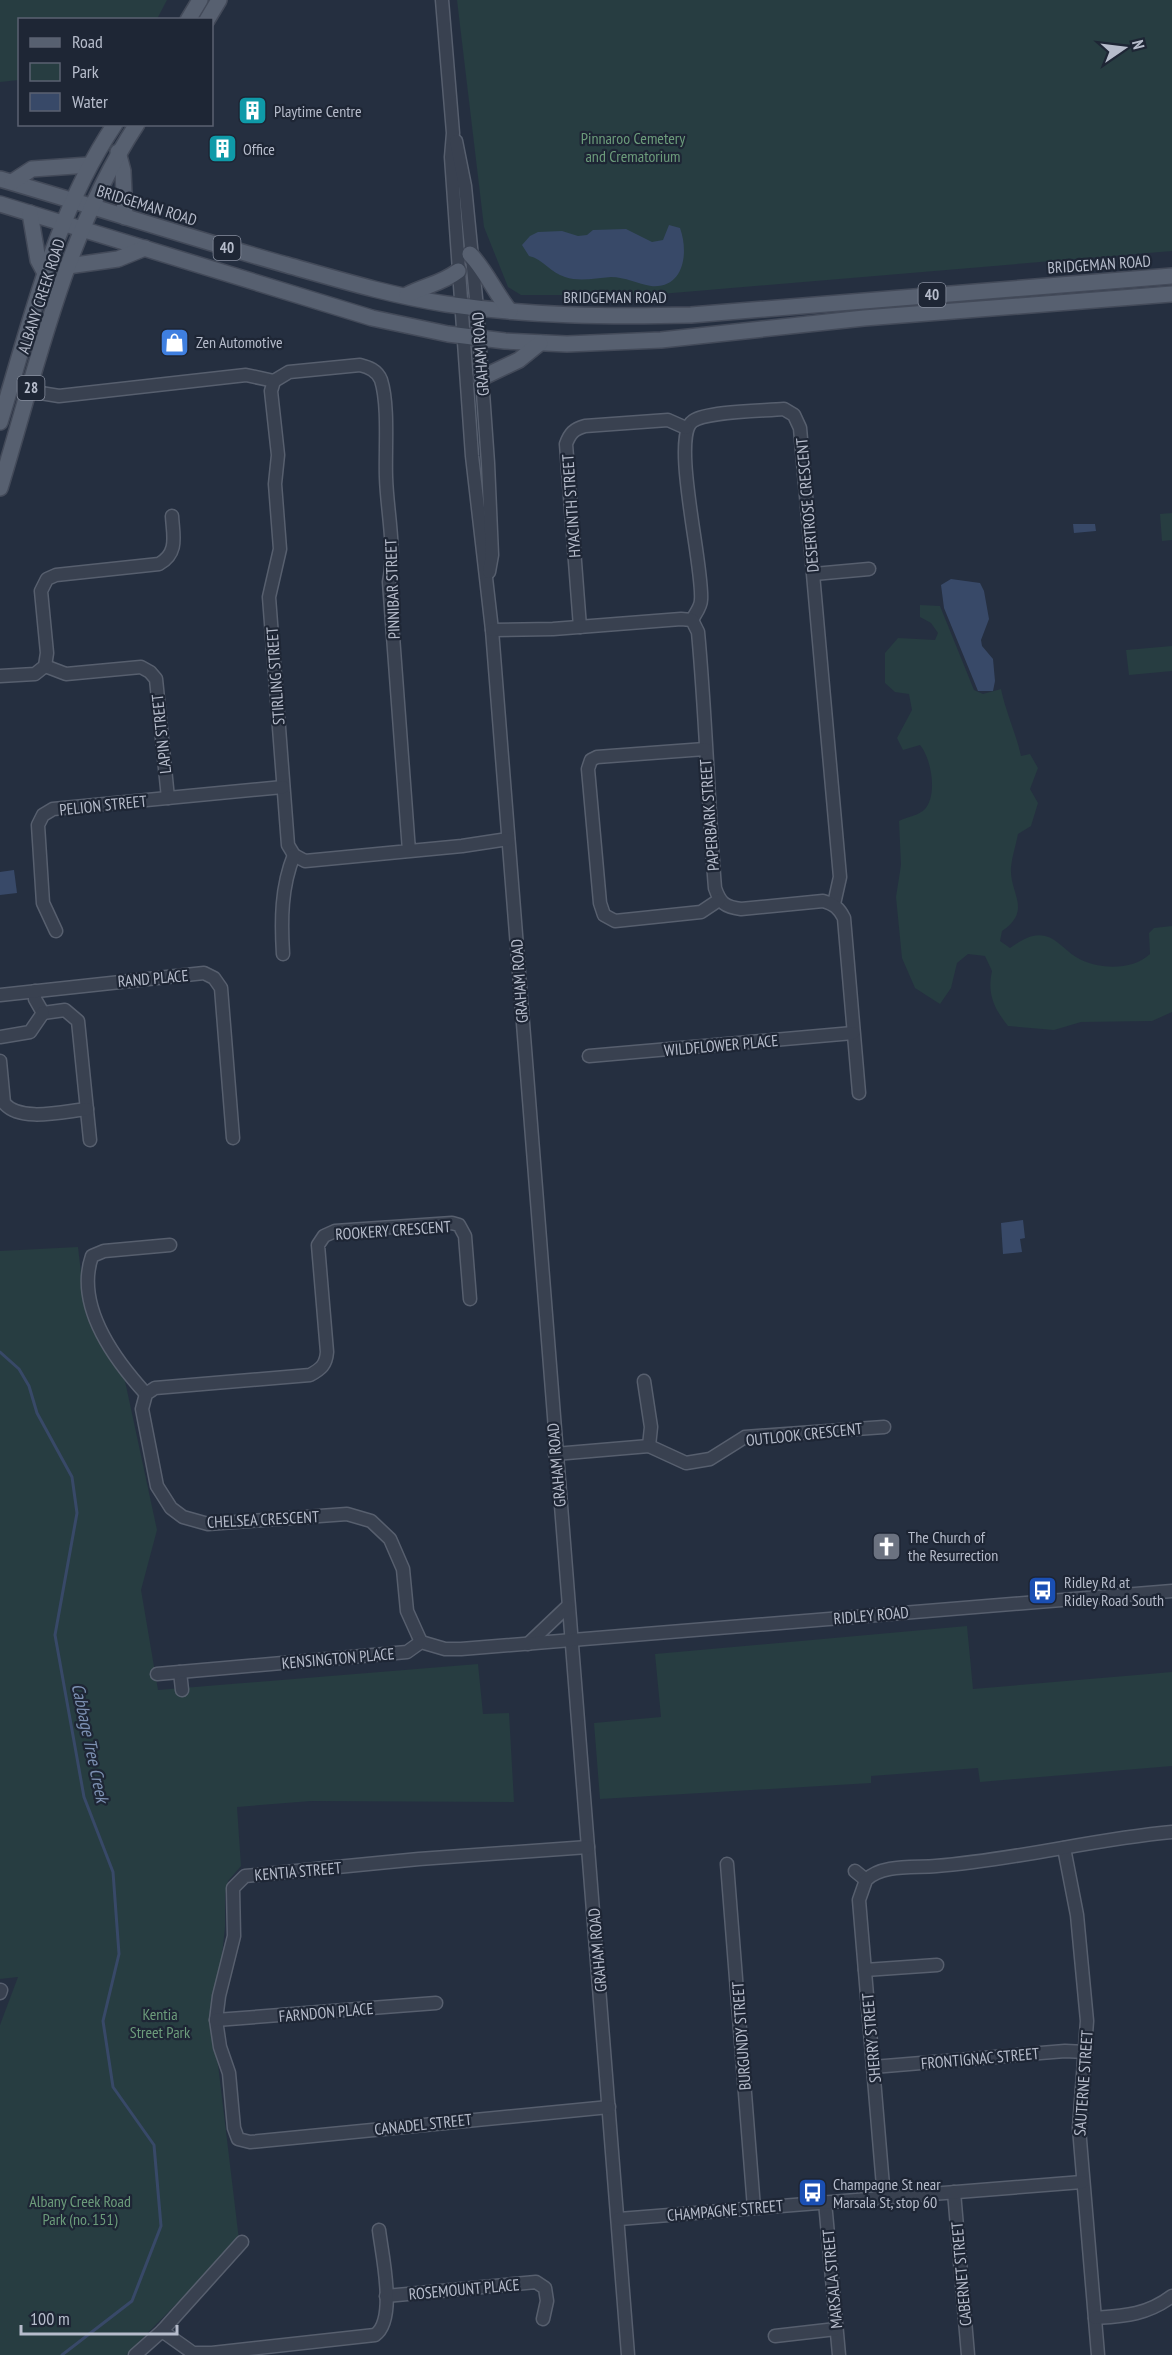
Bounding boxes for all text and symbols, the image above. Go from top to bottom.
legend [18,18,213,126]
north arrow [1094,18,1154,78]
text: Road [72,30,103,53]
text: N [1128,38,1149,51]
text: Park [72,60,99,83]
text: Water [72,90,108,113]
building icon: Playtime Centre [237,95,269,127]
place label: Playtime Centre [274,101,362,121]
park label: Pinnaroo Cemetery and Crematorium [581,128,685,166]
building icon: Office [206,133,238,165]
place label: Office [243,139,275,159]
street label: BRIDGEMAN ROAD [95,180,199,230]
street label: ALBANY CREEK ROAD [13,236,69,356]
road number: 40 [214,236,240,260]
street label: BRIDGEMAN ROAD [1047,250,1151,278]
road number: 40 [918,283,946,307]
street label: BRIDGEMAN ROAD [563,287,667,307]
street label: GRAHAM ROAD [467,311,493,397]
shop icon: Zen Automotive [159,326,191,358]
place label: Zen Automotive [196,332,283,352]
road number: 28 [18,376,44,400]
street label: DESERTROSE CRESCENT [791,437,823,573]
street label: HYACINTH STREET [557,454,585,558]
street label: PINNIBAR STREET [380,538,404,640]
street label: STIRLING STREET [262,626,288,726]
street label: LAPIN STREET [147,693,175,775]
street label: PAPERBARK STREET [695,758,723,872]
street label: PELION STREET [58,790,148,820]
street label: GRAHAM ROAD [506,938,532,1024]
street label: RAND PLACE [117,965,189,991]
street label: WILDFLOWER PLACE [663,1030,779,1060]
street label: ROOKERY CRESCENT [335,1216,451,1244]
street label: OUTLOOK CRESCENT [745,1418,863,1450]
street label: GRAHAM ROAD [542,1422,570,1508]
street label: CHELSEA CRESCENT [206,1506,320,1532]
place label: The Church of the Resurrection [908,1527,998,1565]
church icon: The Church of the Resurrection [871,1530,903,1562]
place label: Ridley Rd at Ridley Road South [1064,1572,1164,1610]
bus stop icon: Ridley Rd at Ridley Road South [1027,1575,1059,1607]
street label: RIDLEY ROAD [833,1602,909,1628]
street label: KENSINGTON PLACE [281,1643,395,1673]
water label: Cabbage Tree Creek [67,1681,115,1807]
street label: KENTIA STREET [254,1857,342,1885]
street label: GRAHAM ROAD [583,1907,611,1993]
street label: BURGUNDY STREET [727,1981,755,2091]
street label: SHERRY STREET [857,1992,885,2084]
street label: FARNDON PLACE [278,1998,374,2026]
park label: Kentia Street Park [130,2004,191,2042]
street label: SAUTERNE STREET [1069,2029,1097,2137]
street label: FRONTIGNAC STREET [920,2043,1040,2073]
street label: CANADEL STREET [373,2109,473,2139]
place label: Champagne St near Marsala St, stop 60 [833,2174,941,2212]
bus stop icon: Champagne St near Marsala St, stop 60 [796,2177,828,2209]
park label: Albany Creek Road Park (no. 151) [29,2191,131,2229]
street label: CHAMPAGNE STREET [666,2195,784,2225]
street label: CABERNET STREET [946,2221,976,2327]
street label: MARSALA STREET [818,2229,846,2329]
street label: ROSEMOUNT PLACE [408,2274,520,2304]
scale bar [21,2298,177,2336]
text: 100 m [30,2307,70,2330]

